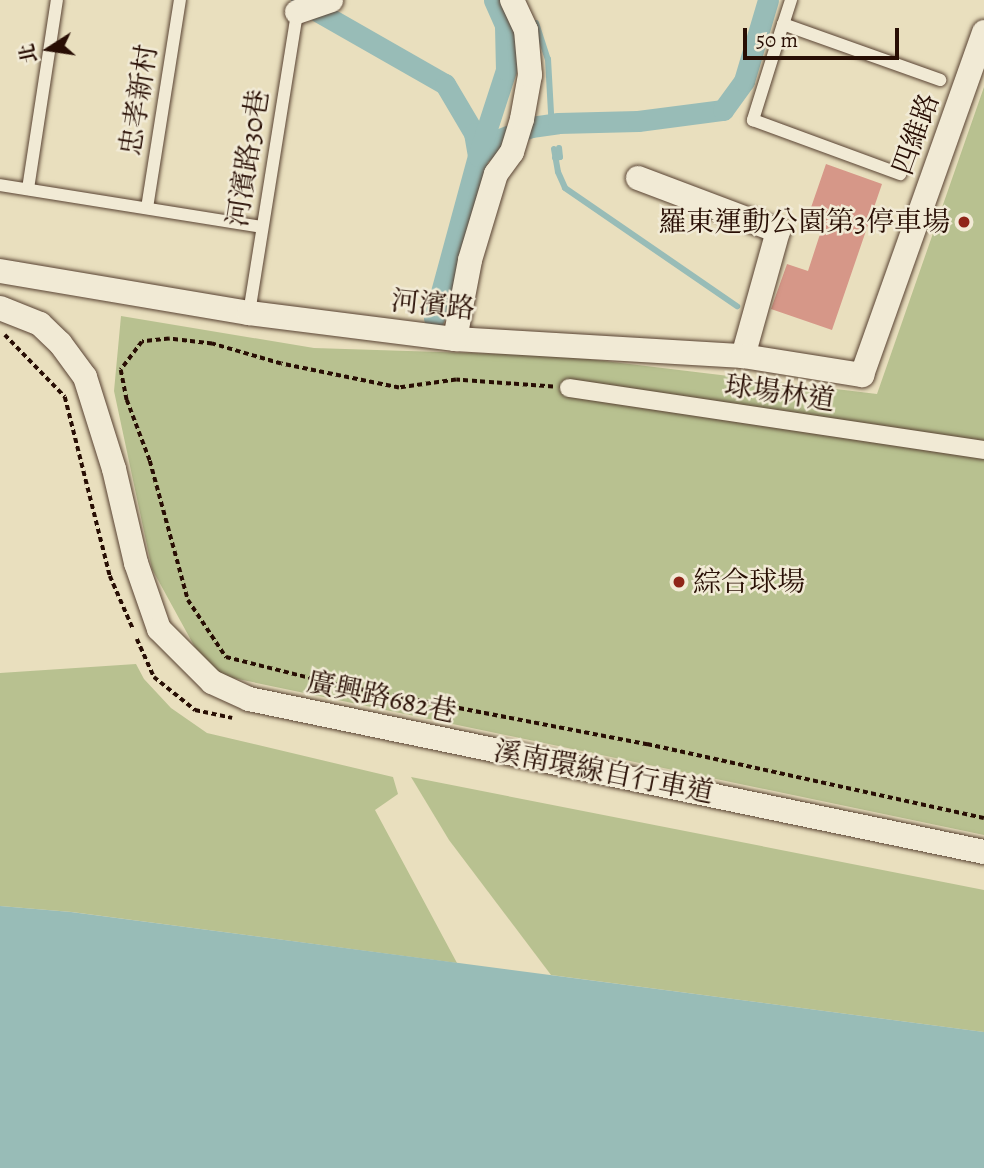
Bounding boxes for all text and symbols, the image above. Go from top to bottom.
north arrow [14,14,84,84]
scale bar [746,14,902,58]
text: 50 m [756,26,798,54]
text: 北 [14,41,43,65]
street label: 忠孝新村 [114,42,164,158]
street label: 河濱路30巷 [221,87,275,229]
street label: 四維路 [886,89,946,179]
place label: 羅東運動公園第3停車場 [658,205,950,239]
marker: 羅東運動公園第3停車場 [956,214,972,230]
street label: 河濱路 [389,284,477,326]
street label: 球場林道 [722,369,838,417]
place label: 綜合球場 [693,565,805,599]
marker: 綜合球場 [671,574,687,590]
street label: 廣興路682巷 [304,665,460,729]
street label: 溪南環線自行車道 [491,734,717,810]

